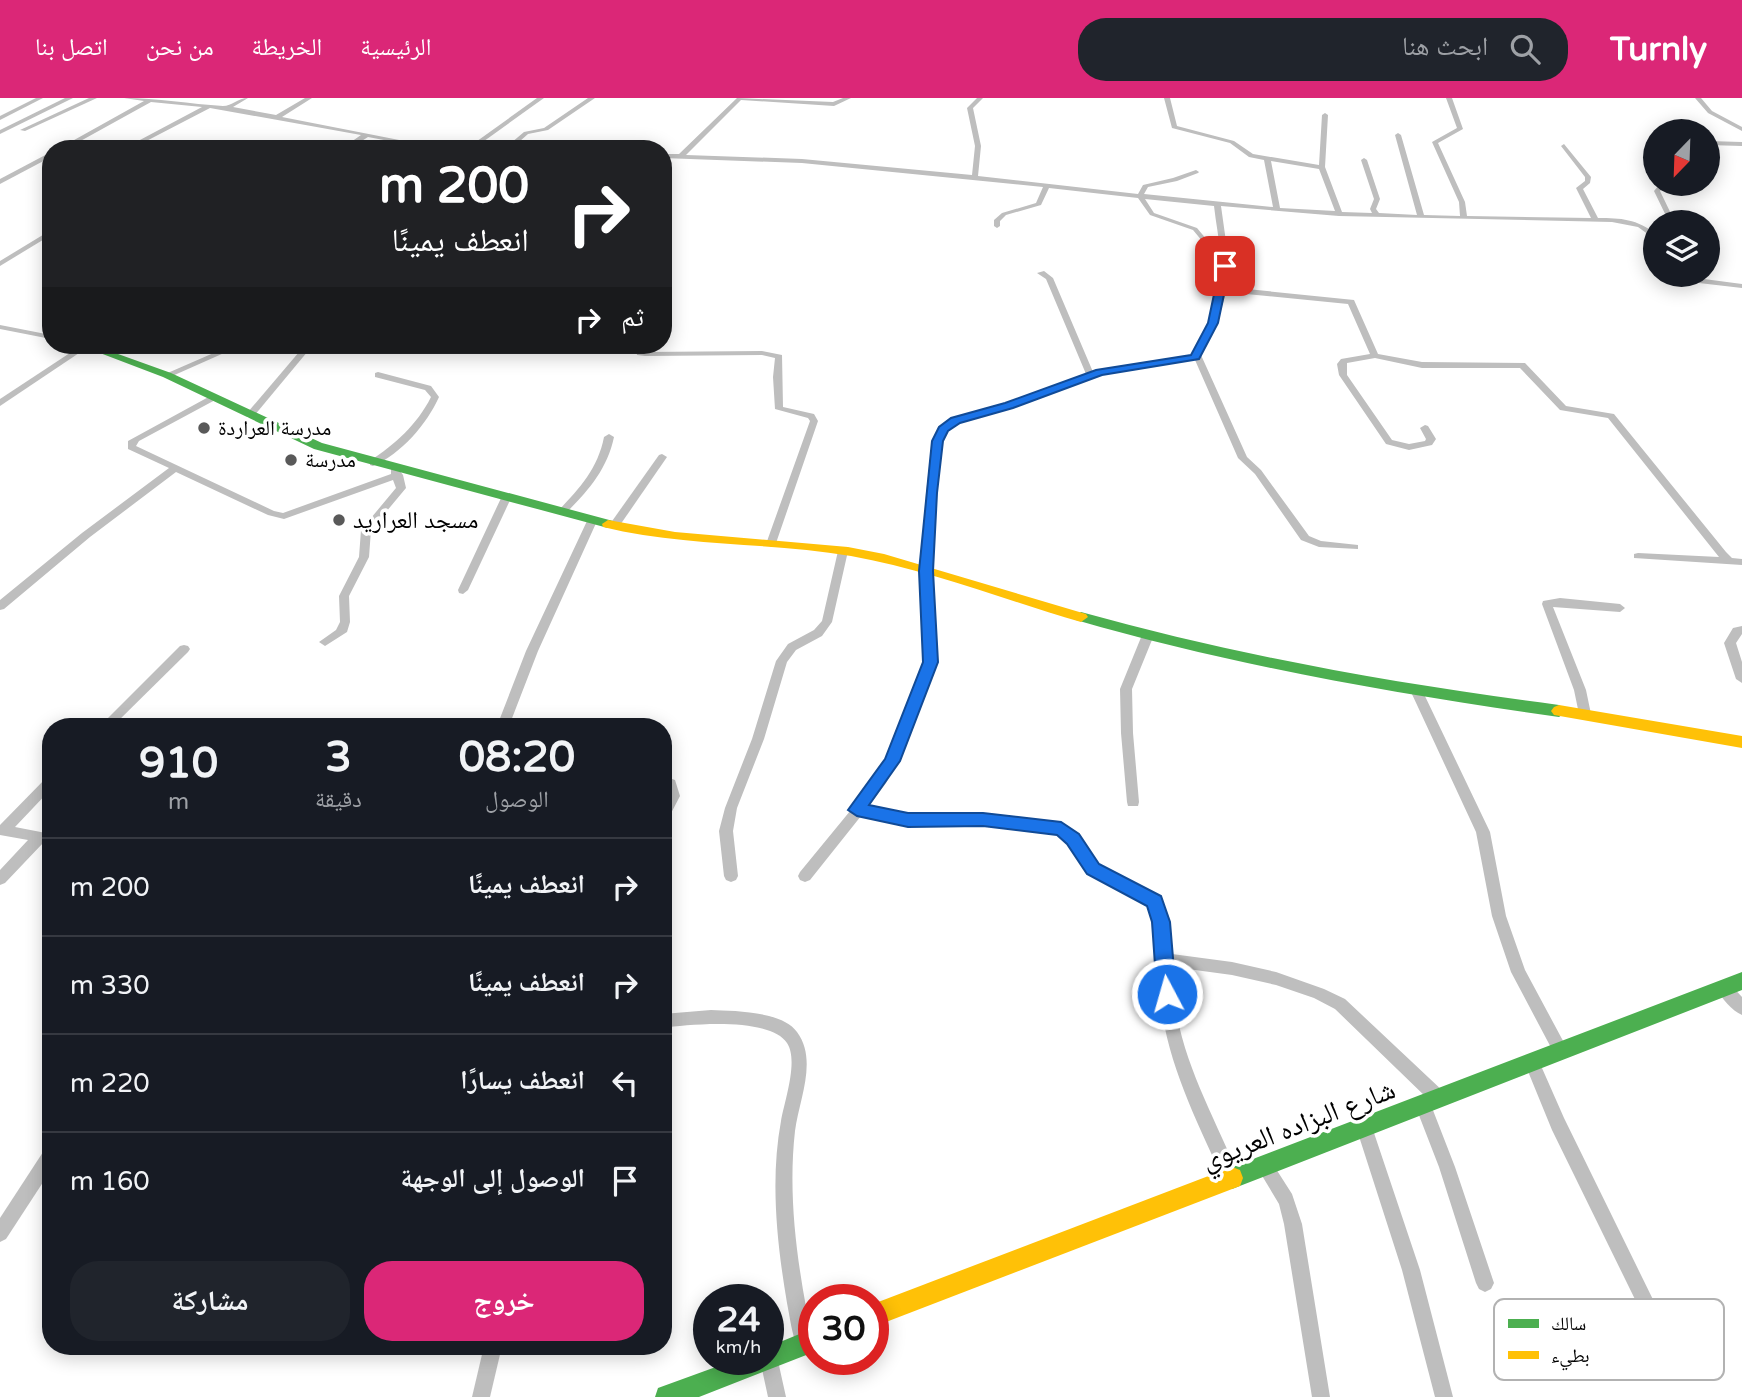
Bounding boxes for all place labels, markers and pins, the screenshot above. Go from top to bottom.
pin [1195,236,1255,296]
place label: مدرسة العراردة [218,416,331,441]
marker: مدرسة العراردة [196,420,212,436]
place label: مدرسة [305,448,356,473]
marker: مدرسة [283,452,299,468]
place label: مسجد العراريد [353,506,478,535]
marker: مسجد العراريد [331,512,347,528]

